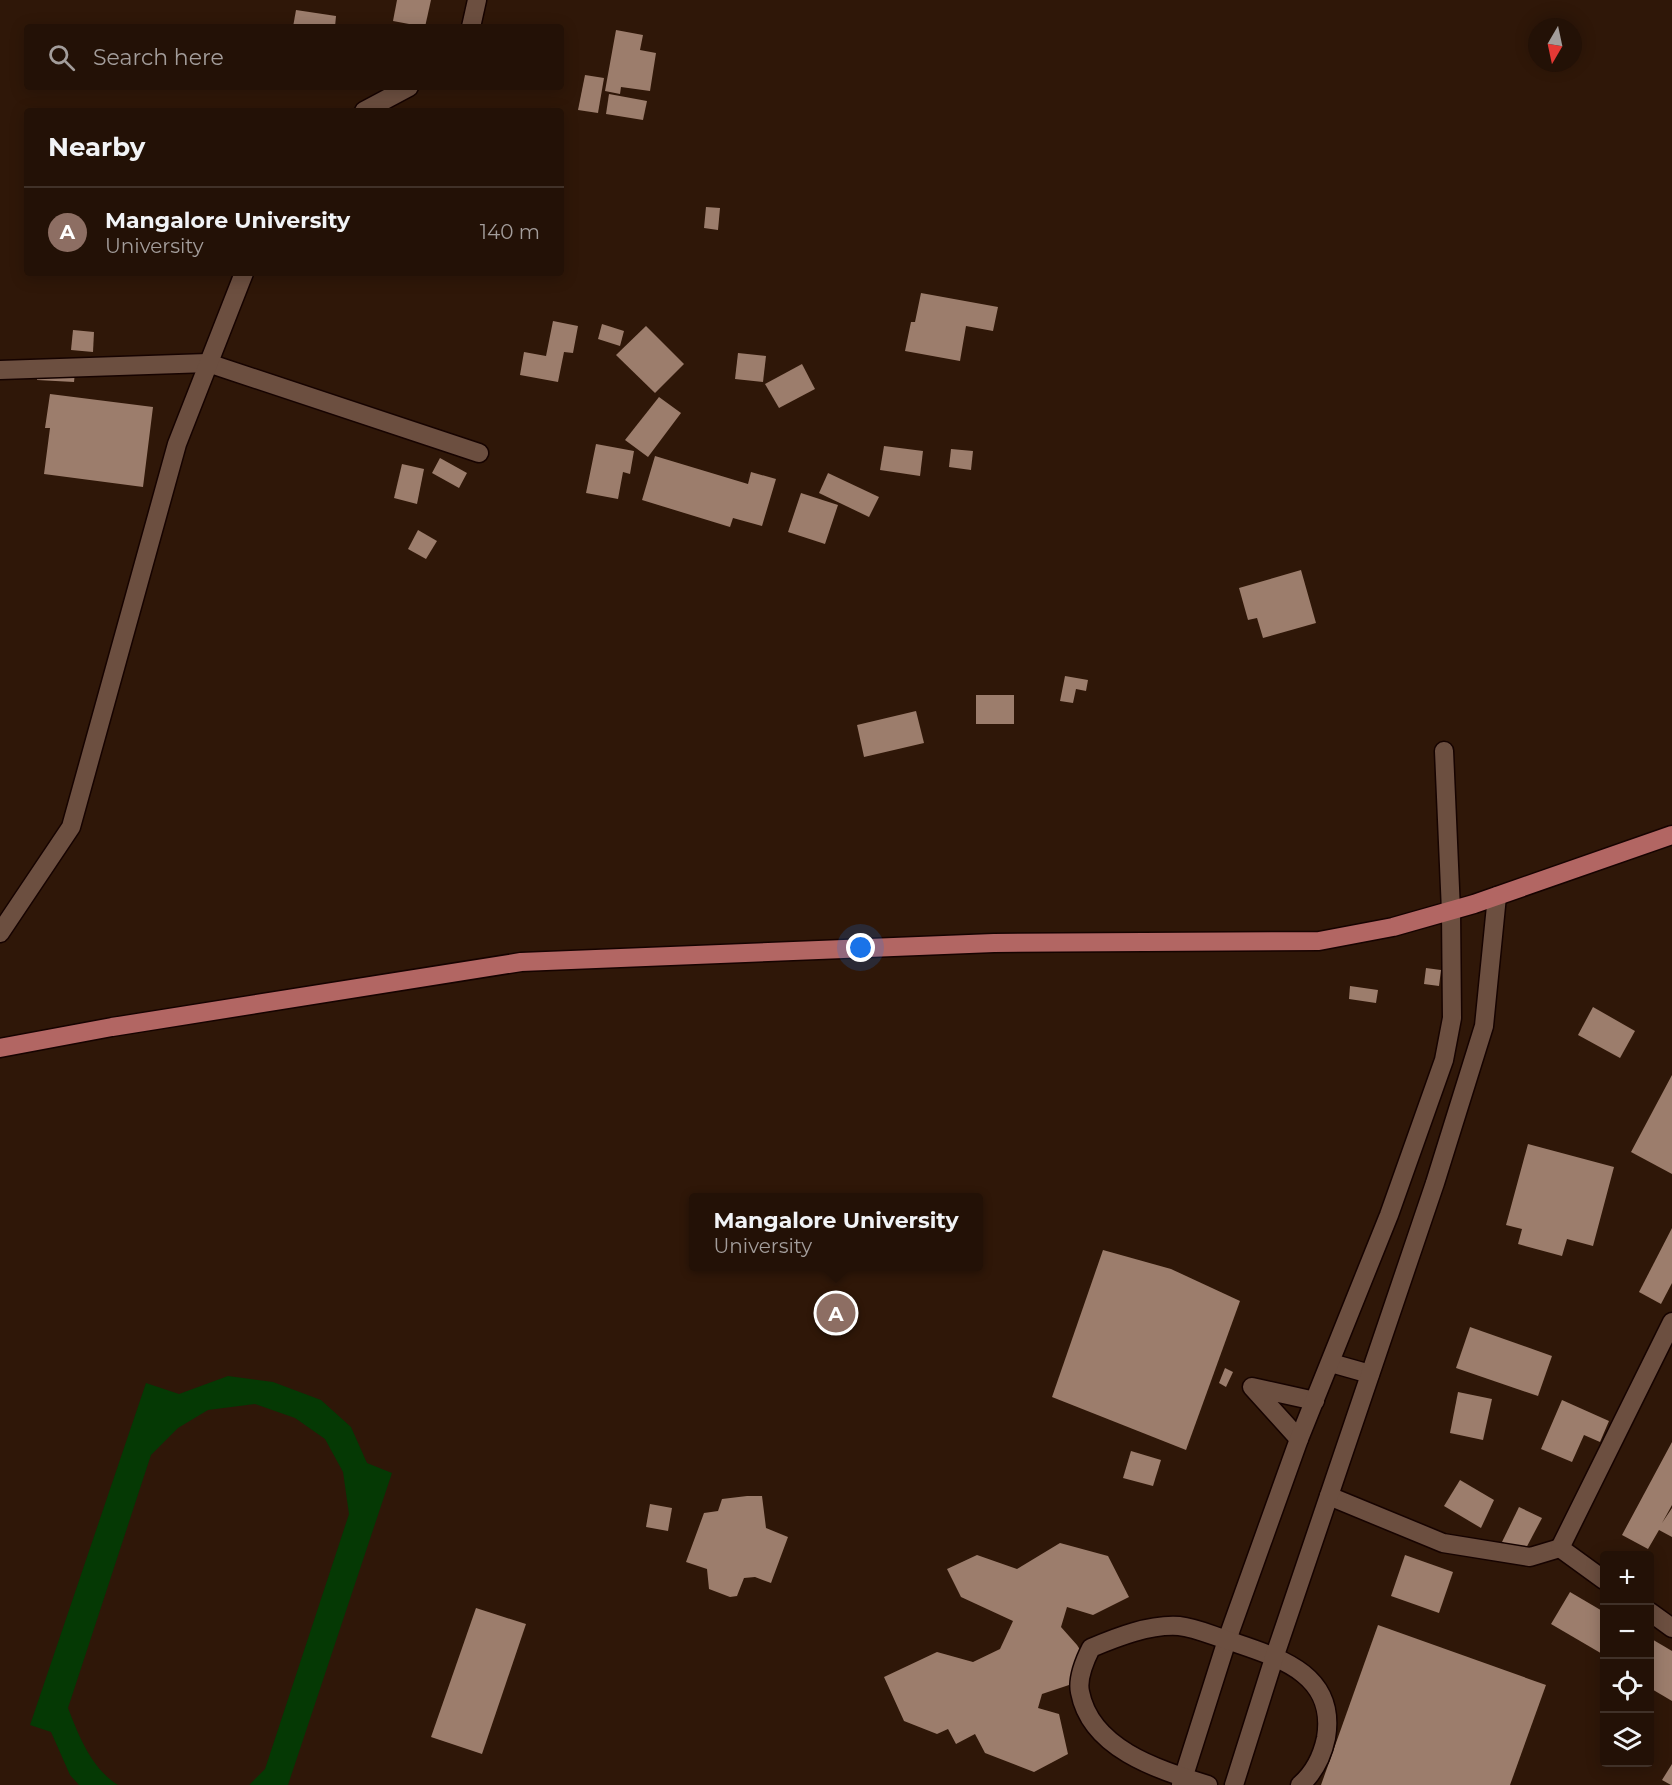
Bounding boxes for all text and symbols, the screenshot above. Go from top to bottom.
north arrow [1528,18,1582,72]
search box [24,24,564,90]
icon: search [45,41,78,74]
text: Search here [93,44,224,71]
text: Nearby [48,131,145,163]
text: Mangalore University [105,207,350,234]
text: A [60,220,75,244]
text: 140 m [480,220,540,244]
text: University [105,234,204,258]
your location [846,933,875,962]
popup [689,1193,983,1271]
text: Mangalore University [713,1207,959,1234]
text: University [713,1234,812,1258]
pin: A [816,1290,856,1336]
map controls [1600,1551,1654,1767]
button: + [1600,1551,1654,1605]
button: − [1600,1605,1654,1659]
button: locate [1600,1659,1654,1713]
button: layers [1600,1713,1654,1767]

